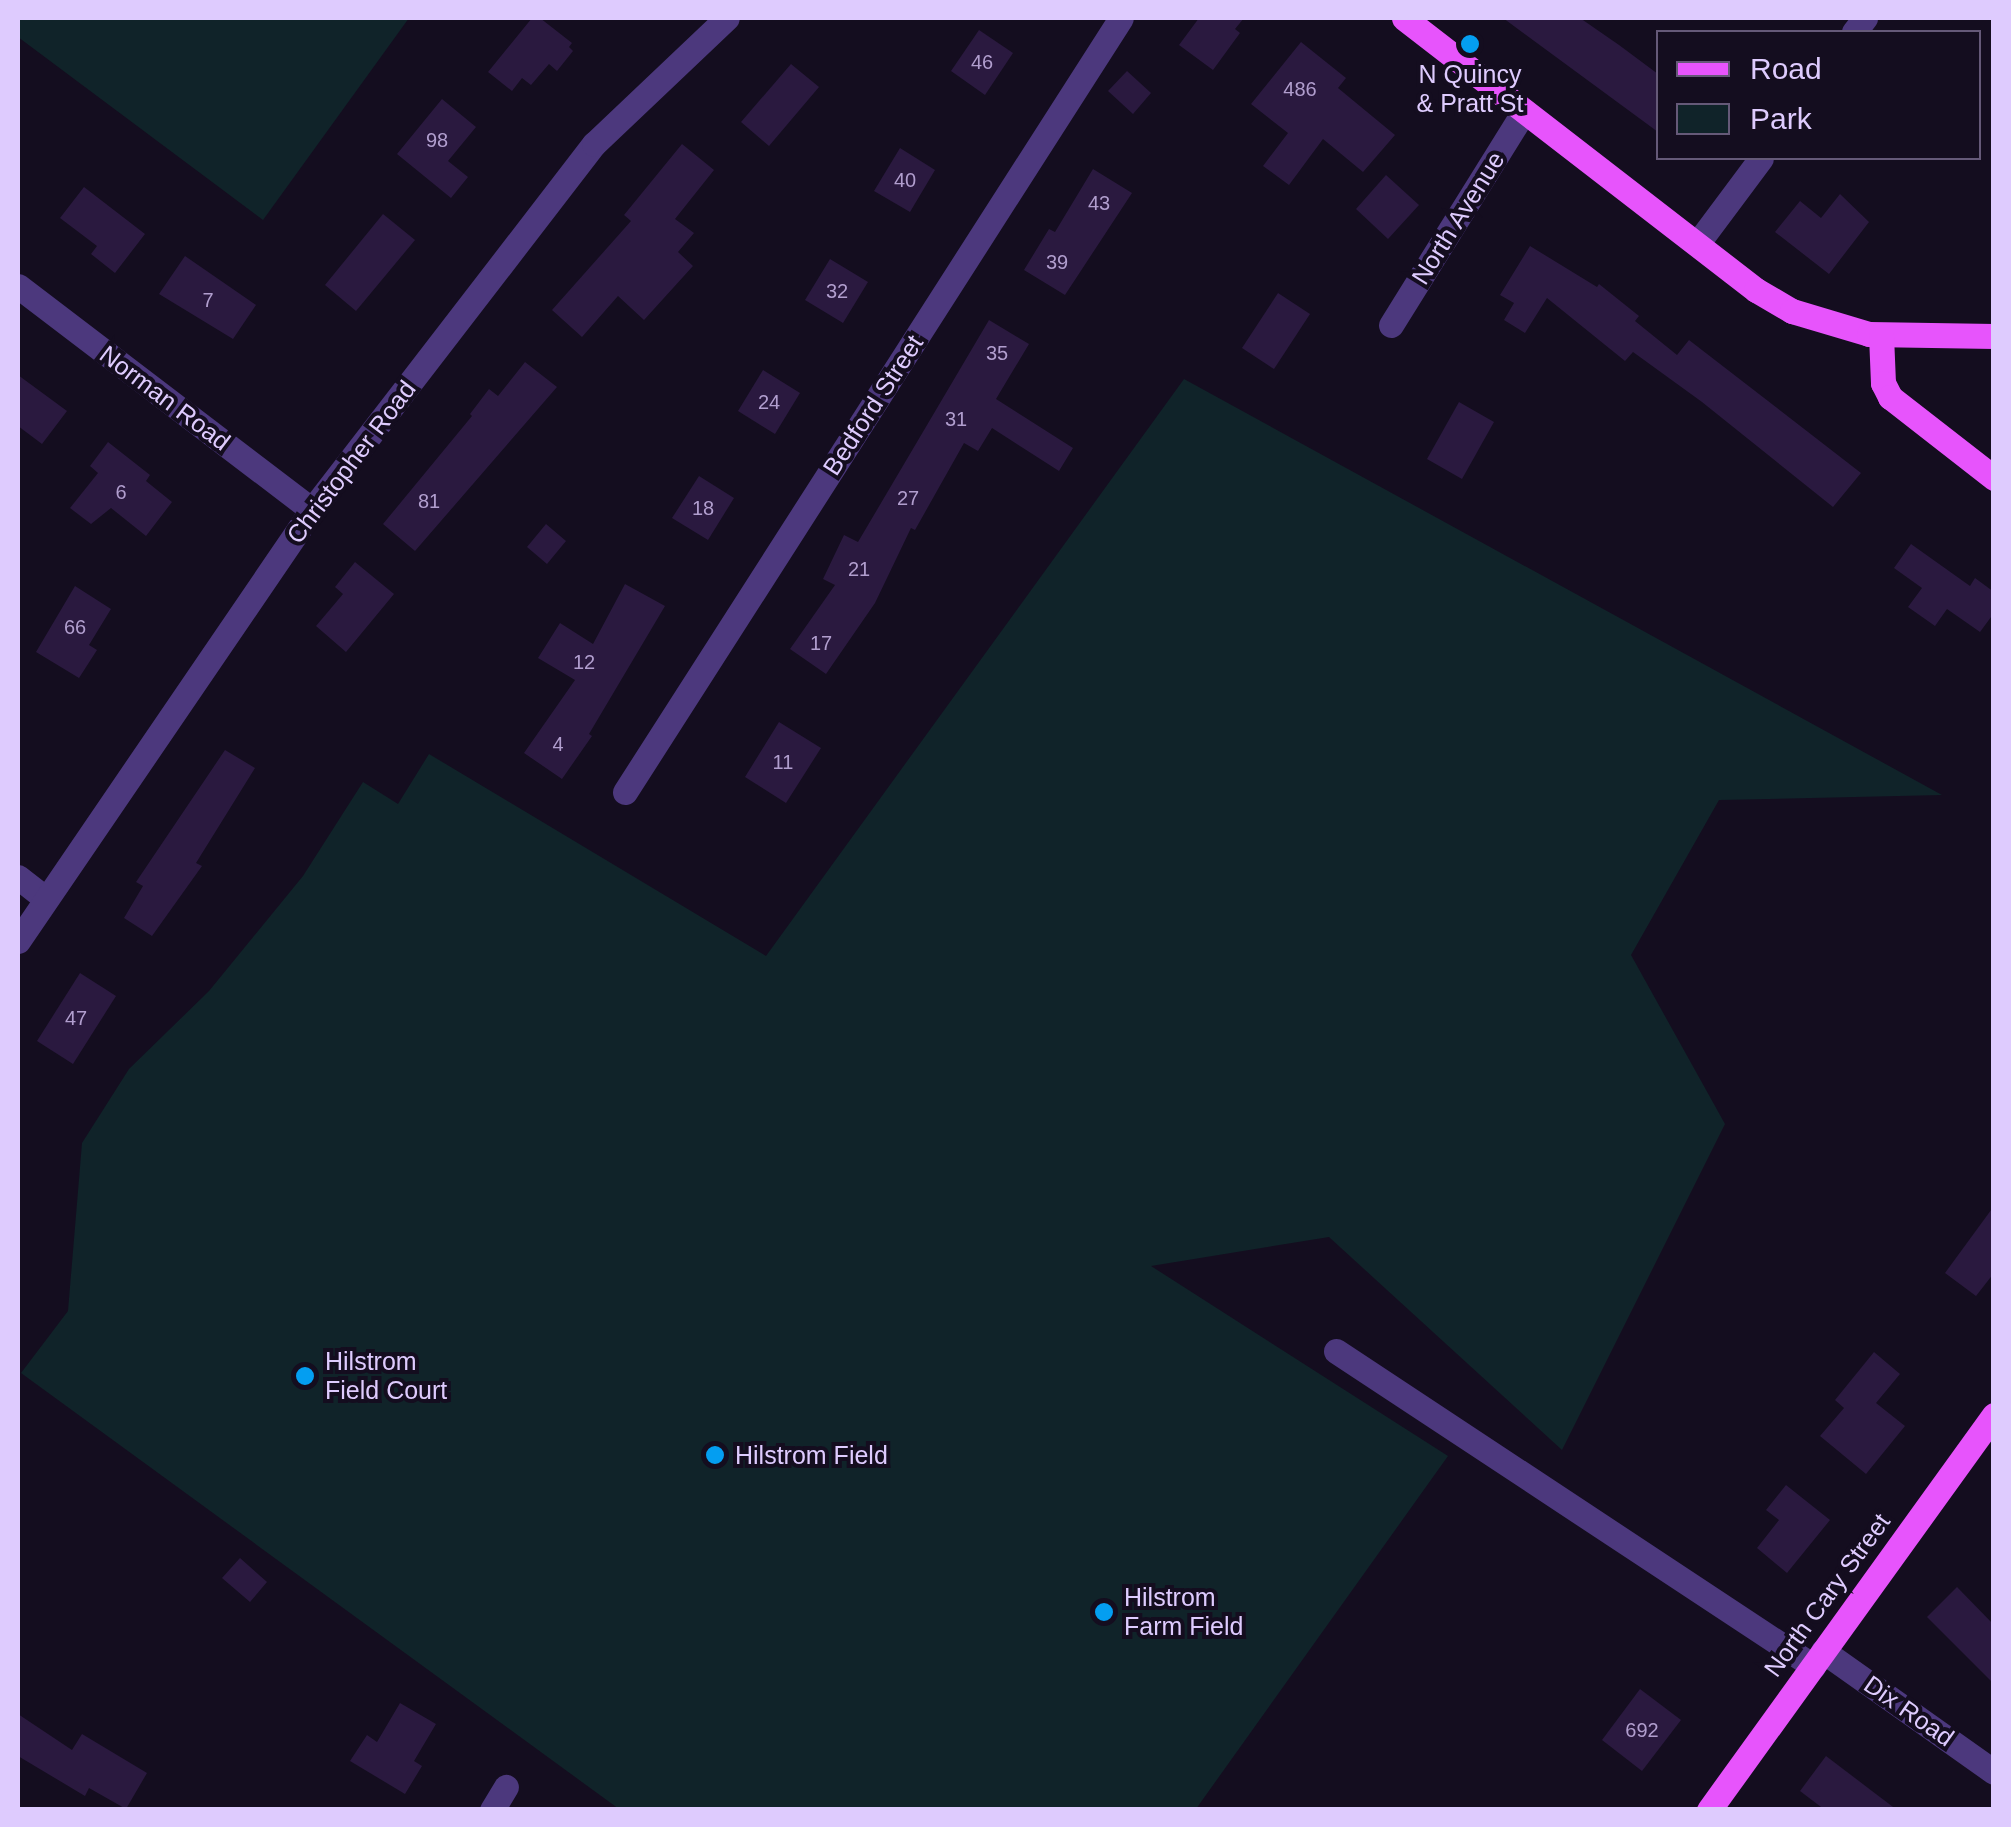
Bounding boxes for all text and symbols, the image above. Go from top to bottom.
legend [1656,30,1981,160]
marker: N Quincy & Pratt St [1459,33,1481,55]
house number: 46 [971,50,993,74]
text: Road [1750,52,1822,85]
place label: N Quincy & Pratt St [1417,60,1523,119]
house number: 486 [1283,77,1317,101]
text: Park [1750,102,1812,135]
house number: 98 [426,128,448,152]
street label: North Avenue [1405,145,1511,291]
house number: 40 [894,168,916,192]
house number: 43 [1088,191,1110,215]
house number: 39 [1046,250,1068,274]
house number: 32 [826,279,848,303]
house number: 7 [202,288,214,312]
street label: Bedford Street [817,329,929,481]
street label: Norman Road [94,339,236,457]
house number: 35 [986,341,1008,365]
street label: Christopher Road [280,375,422,549]
house number: 24 [758,390,780,414]
house number: 31 [945,407,967,431]
house number: 6 [115,480,127,504]
house number: 27 [897,486,919,510]
house number: 81 [418,489,440,513]
house number: 18 [692,496,714,520]
house number: 21 [848,557,870,581]
house number: 66 [64,615,86,639]
house number: 17 [810,631,832,655]
house number: 12 [573,650,595,674]
house number: 4 [552,732,564,756]
house number: 11 [773,750,793,774]
house number: 47 [65,1006,87,1030]
place label: Hilstrom Field Court [325,1347,447,1406]
marker: Hilstrom Field Court [294,1365,316,1387]
place label: Hilstrom Field [735,1440,888,1470]
marker: Hilstrom Field [704,1444,726,1466]
street label: North Cary Street [1758,1508,1896,1682]
place label: Hilstrom Farm Field [1124,1583,1243,1642]
marker: Hilstrom Farm Field [1093,1601,1115,1623]
street label: Dix Road [1858,1669,1960,1753]
house number: 692 [1625,1718,1659,1742]

